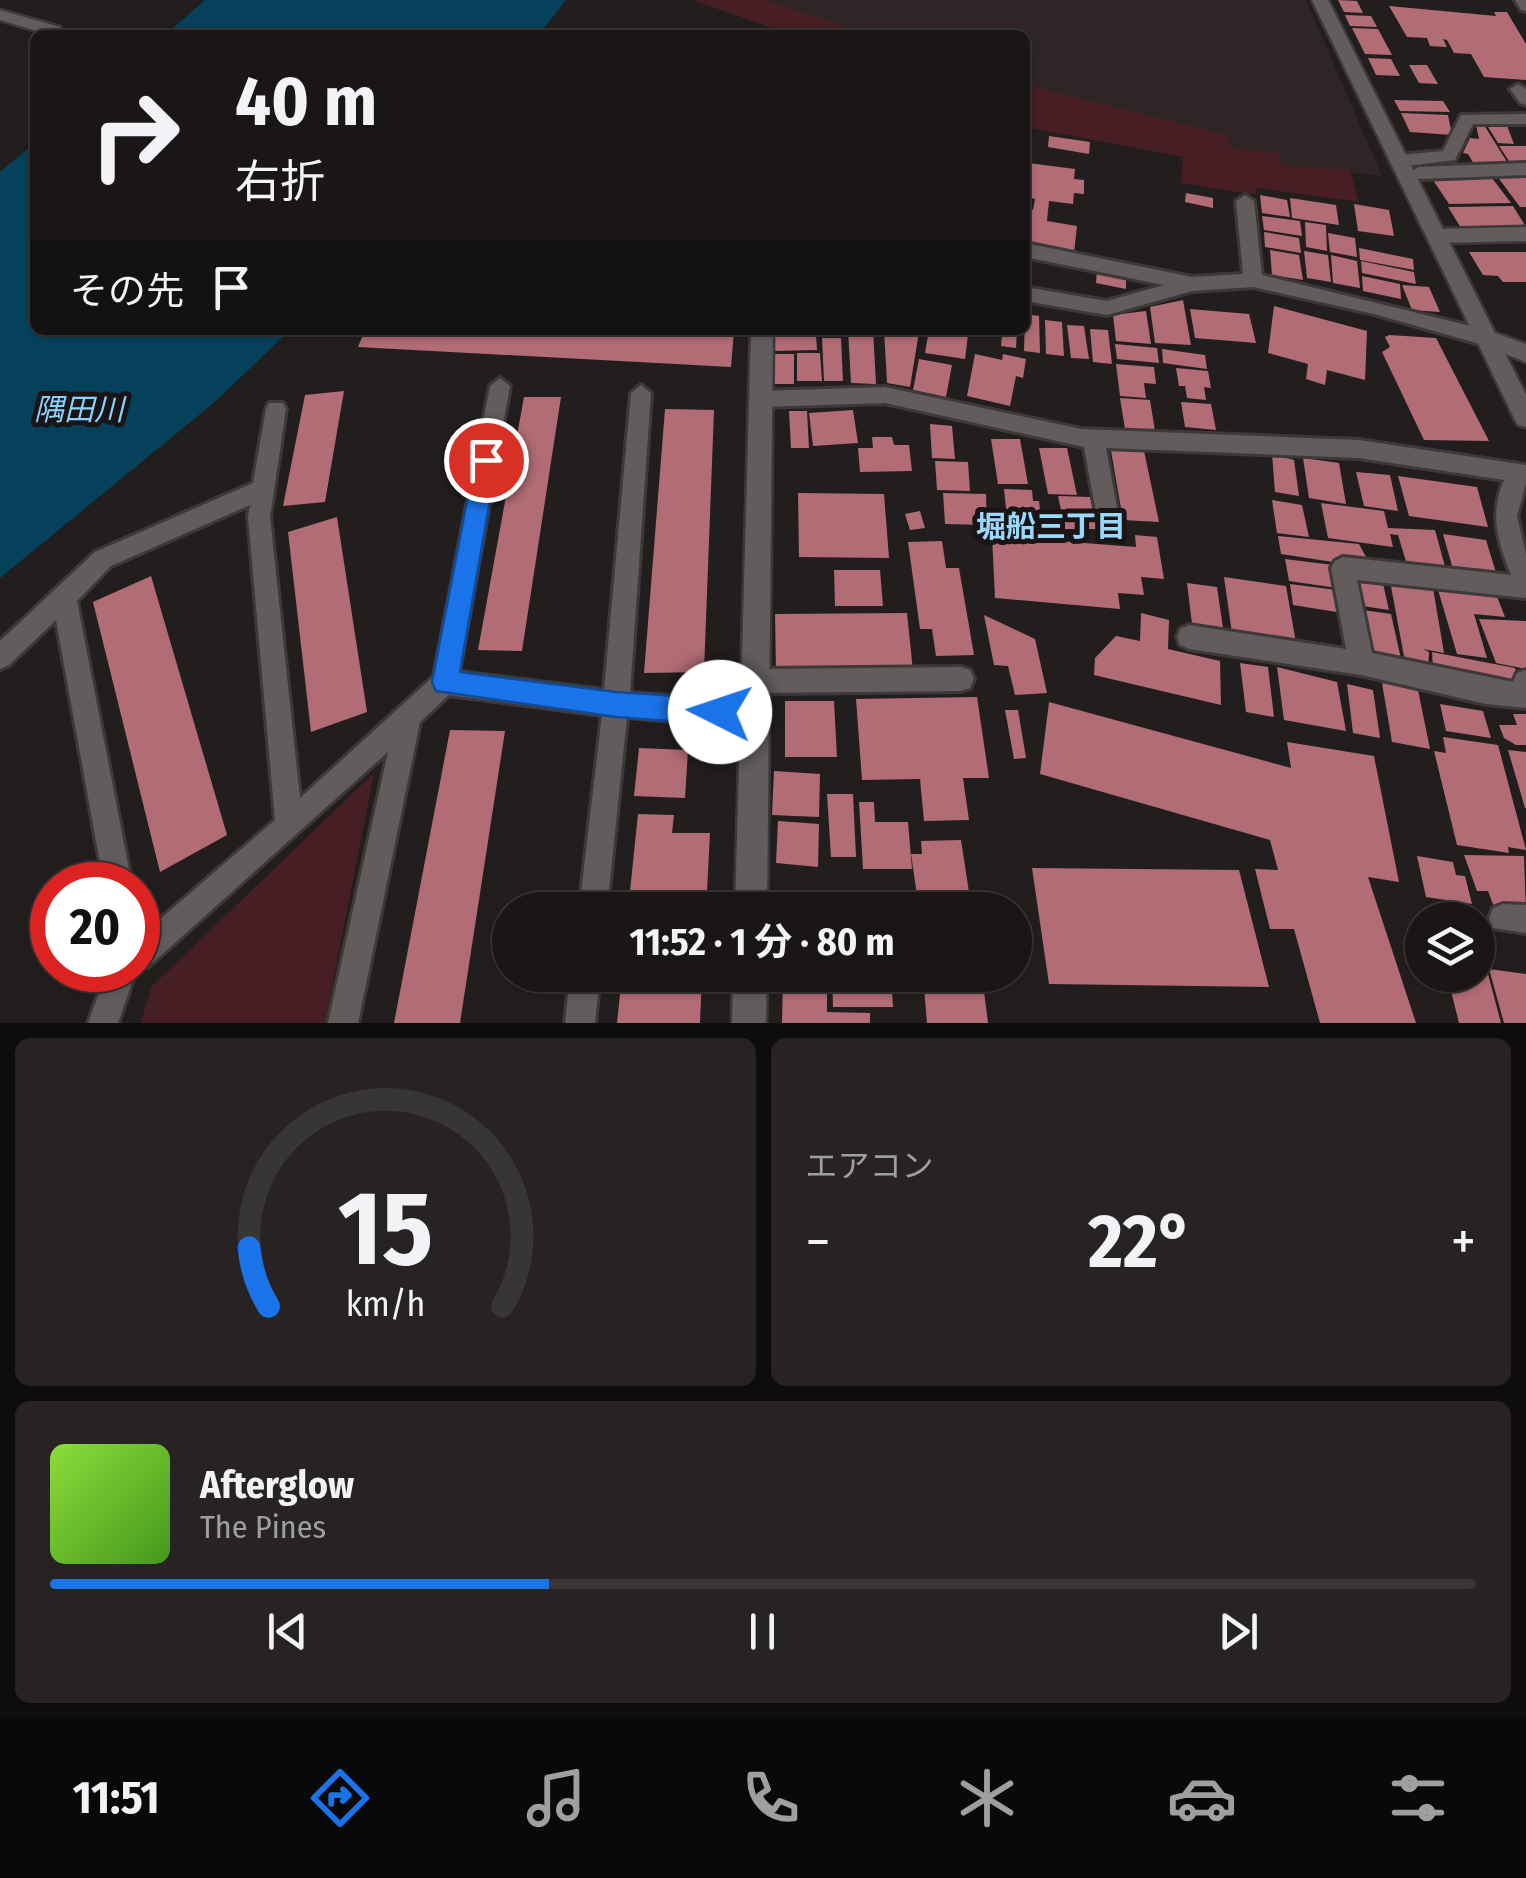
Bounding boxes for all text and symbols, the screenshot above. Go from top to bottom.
text: 40 m [235,60,377,144]
icon: right [70,70,200,200]
text: 右折 [235,155,325,209]
icon: arrive [204,260,259,315]
text: その先 [70,268,184,314]
water label: 隅田川 [34,392,127,428]
pin [444,418,529,503]
icon: arrive [459,433,514,488]
district label: 堀船三丁目 [976,509,1126,545]
position arrow [668,660,772,764]
speed limit sign: 20 [30,862,160,992]
map controls [1405,902,1495,992]
button: layers [1405,902,1495,992]
text: 11:52 · 1 分 · 80 m [630,919,894,965]
text: エアコン [806,1147,934,1185]
text: 15 [338,1167,433,1292]
text: 22° [1088,1197,1193,1287]
text: − [806,1209,830,1275]
text: + [1451,1209,1476,1275]
text: km/h [345,1283,425,1325]
text: Afterglow [200,1462,354,1508]
text: The Pines [200,1508,326,1546]
icon: previous [260,1604,315,1659]
icon: pause [735,1604,790,1659]
icon: next [1211,1604,1266,1659]
icon: directions [305,1763,375,1833]
icon: music [521,1763,591,1833]
icon: phone [736,1763,806,1833]
icon: climate [952,1763,1022,1833]
icon: car [1167,1763,1237,1833]
icon: filters [1383,1763,1453,1833]
text: 11:51 [73,1771,159,1825]

